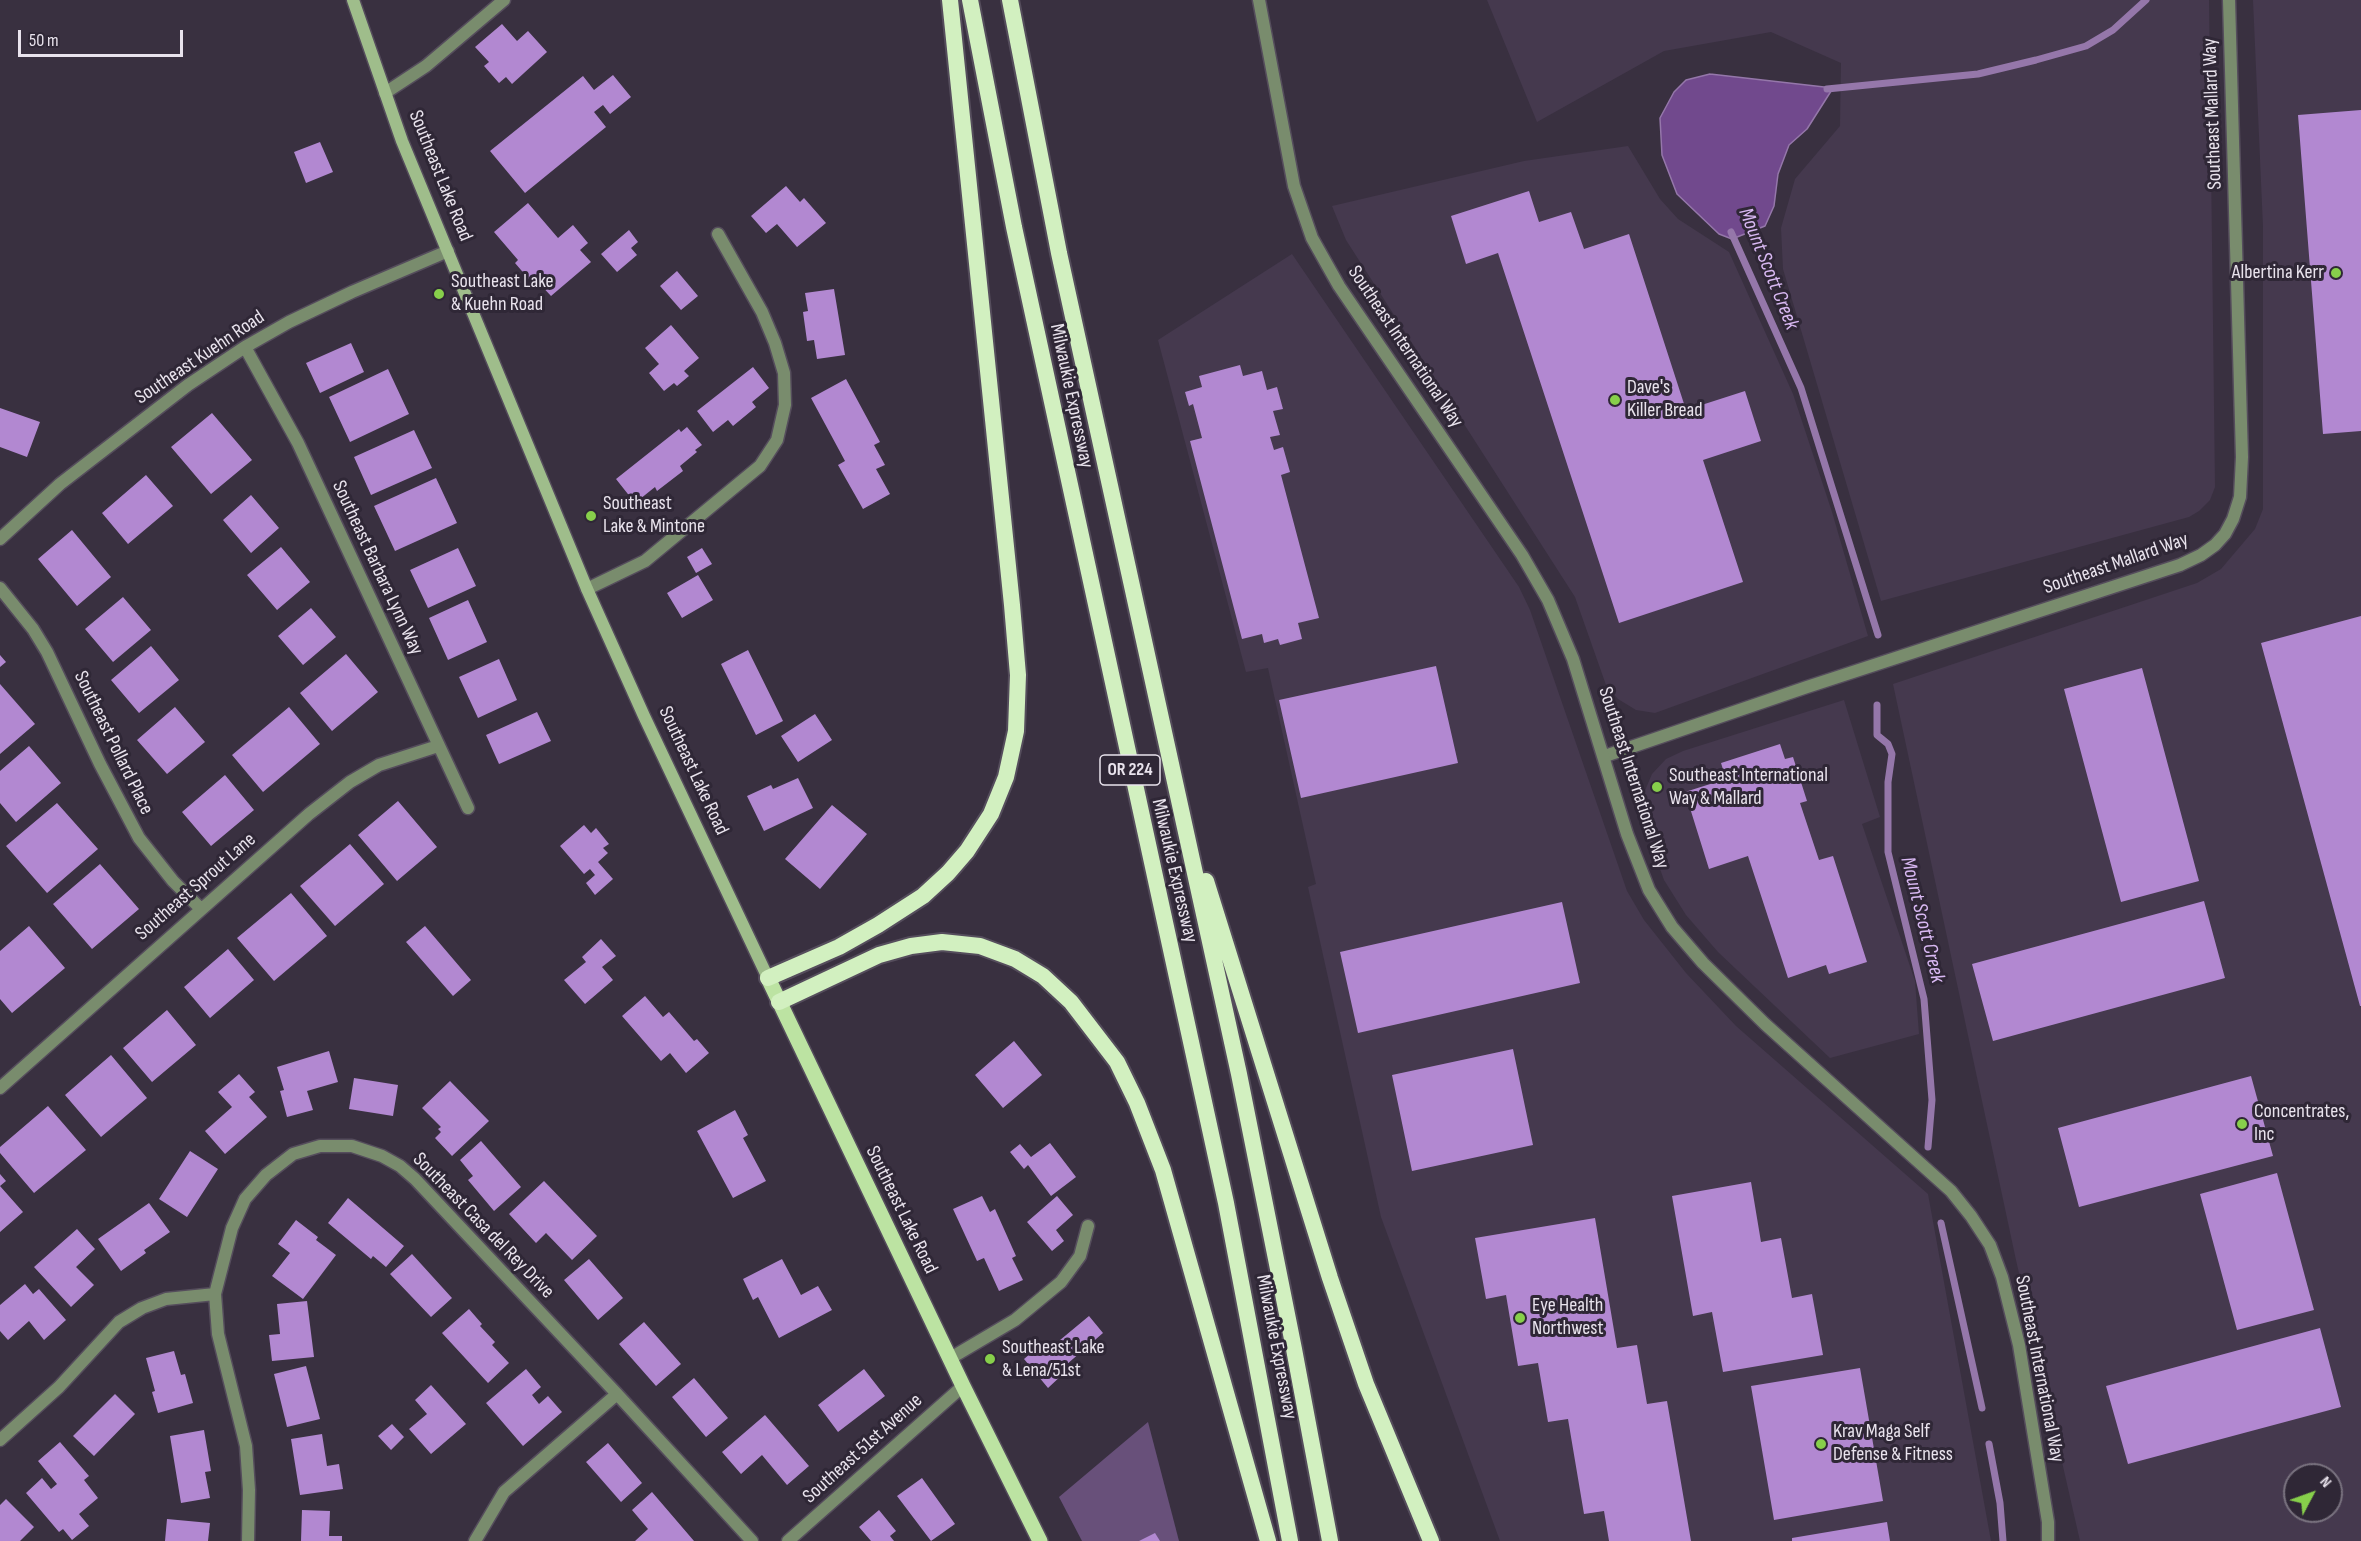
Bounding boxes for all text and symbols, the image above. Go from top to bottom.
scale bar [21,18,186,56]
text: 50 m [29,30,59,51]
street label: Southeast Mallard Way [2198,38,2228,190]
street label: Southeast Lake Road [403,107,477,245]
water label: Mount Scott Creek [1732,205,1804,333]
place label: Albertina Kerr [2232,261,2324,285]
street label: Southeast International Way [1342,262,1468,432]
marker: Albertina Kerr [2329,266,2343,280]
place label: Southeast Lake & Kuehn Road [451,270,554,317]
marker: Southeast Lake & Kuehn Road [432,287,446,301]
street label: Southeast Kuehn Road [131,306,269,410]
street label: Milwaukie Expressway [1044,322,1098,470]
place label: Dave's Killer Bread [1627,376,1703,423]
marker: Dave's Killer Bread [1608,393,1622,407]
street label: Southeast Barbara Lynn Way [326,477,428,659]
place label: Southeast Lake & Mintone [603,492,705,539]
marker: Southeast Lake & Mintone [584,509,598,523]
street label: Southeast Mallard Way [2040,528,2192,600]
street label: Southeast Pollard Place [68,667,158,819]
street label: Southeast International Way [1592,684,1674,872]
street label: Southeast Lake Road [653,703,733,839]
road number: OR 224 [1100,755,1160,785]
place label: Southeast International Way & Mallard [1669,764,1828,811]
marker: Southeast International Way & Mallard [1650,780,1664,794]
street label: Milwaukie Expressway [1146,797,1202,945]
street label: Southeast Sprout Lane [131,828,261,946]
water label: Mount Scott Creek [1894,854,1950,986]
place label: Concentrates, Inc [2254,1100,2349,1147]
marker: Concentrates, Inc [2235,1117,2249,1131]
street label: Southeast Lake Road [860,1142,942,1278]
street label: Southeast Casa del Rey Drive [407,1148,559,1304]
street label: Milwaukie Expressway [1250,1273,1302,1421]
street label: Southeast International Way [2009,1274,2069,1464]
place label: Eye Health Northwest [1532,1294,1604,1341]
marker: Eye Health Northwest [1513,1311,1527,1325]
place label: Southeast Lake & Lena/51st [1002,1336,1105,1383]
marker: Southeast Lake & Lena/51st [983,1352,997,1366]
street label: Southeast 51st Avenue [798,1389,928,1509]
place label: Krav Maga Self Defense & Fitness [1833,1420,1953,1467]
marker: Krav Maga Self Defense & Fitness [1814,1437,1828,1451]
north arrow [2283,1463,2343,1523]
text: N [2315,1473,2335,1492]

